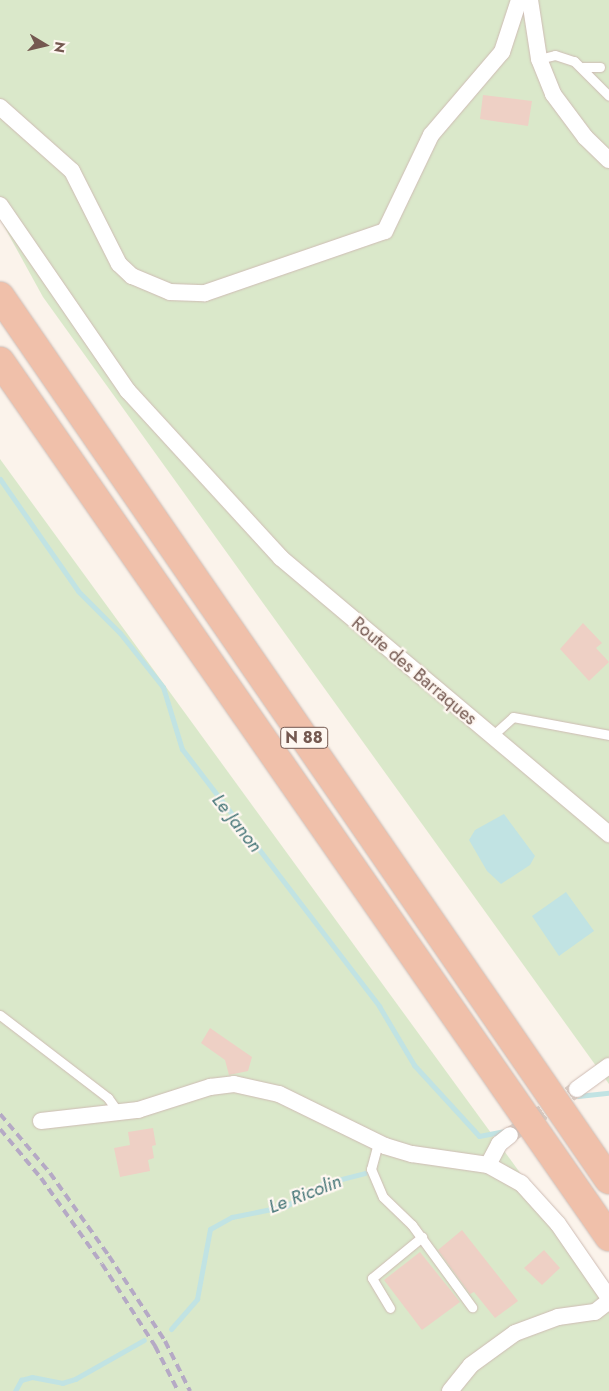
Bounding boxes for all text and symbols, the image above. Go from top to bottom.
north arrow [20,20,70,70]
text: N [49,40,71,54]
street label: Route des Barraques [347,612,481,730]
road number: N 88 [279,724,329,751]
water label: Le Janon [207,789,267,857]
water label: Le Ricolin [265,1170,345,1218]

